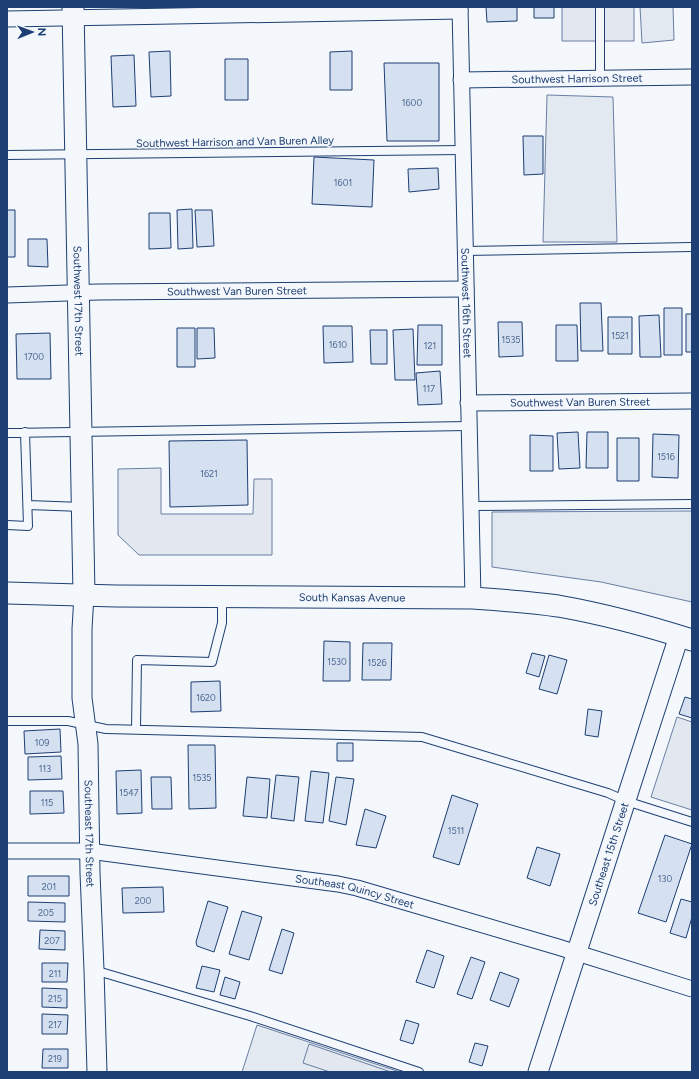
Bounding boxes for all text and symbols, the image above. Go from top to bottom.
north arrow [12,12,52,52]
text: N [35,27,48,36]
street label: Southwest Harrison Street [511,71,643,86]
house number: 1600 [402,97,422,108]
street label: Southwest Harrison and Van Buren Alley [136,134,334,150]
house number: 1601 [334,177,352,188]
street label: Southwest 17th Street [71,246,86,356]
street label: Southwest 16th Street [459,247,474,358]
street label: Southwest Van Buren Street [167,284,307,298]
house number: 1521 [611,330,629,341]
house number: 1535 [502,334,520,345]
house number: 1610 [329,339,347,350]
house number: 121 [424,340,436,351]
house number: 1700 [24,351,44,362]
house number: 117 [423,383,435,394]
street label: Southwest Van Buren Street [510,395,650,409]
house number: 1516 [657,451,675,462]
house number: 1621 [200,468,218,479]
street label: South Kansas Avenue [299,591,405,604]
house number: 1530 [327,656,347,667]
house number: 1526 [367,657,387,668]
house number: 1620 [196,692,216,703]
house number: 109 [35,737,49,748]
house number: 113 [39,763,51,774]
house number: 1535 [193,772,211,783]
street label: Southeast 17th Street [82,780,97,888]
house number: 1547 [119,787,139,798]
house number: 115 [41,797,53,808]
street label: Southeast 15th Street [586,801,631,908]
house number: 1511 [448,825,464,836]
street label: Southeast Quincy Street [294,872,416,911]
house number: 130 [658,873,672,884]
house number: 201 [42,881,56,892]
house number: 200 [135,895,152,906]
house number: 205 [38,907,54,918]
house number: 207 [44,935,60,946]
house number: 211 [49,968,61,979]
house number: 215 [48,993,62,1004]
house number: 217 [48,1019,62,1030]
house number: 219 [48,1053,62,1064]

